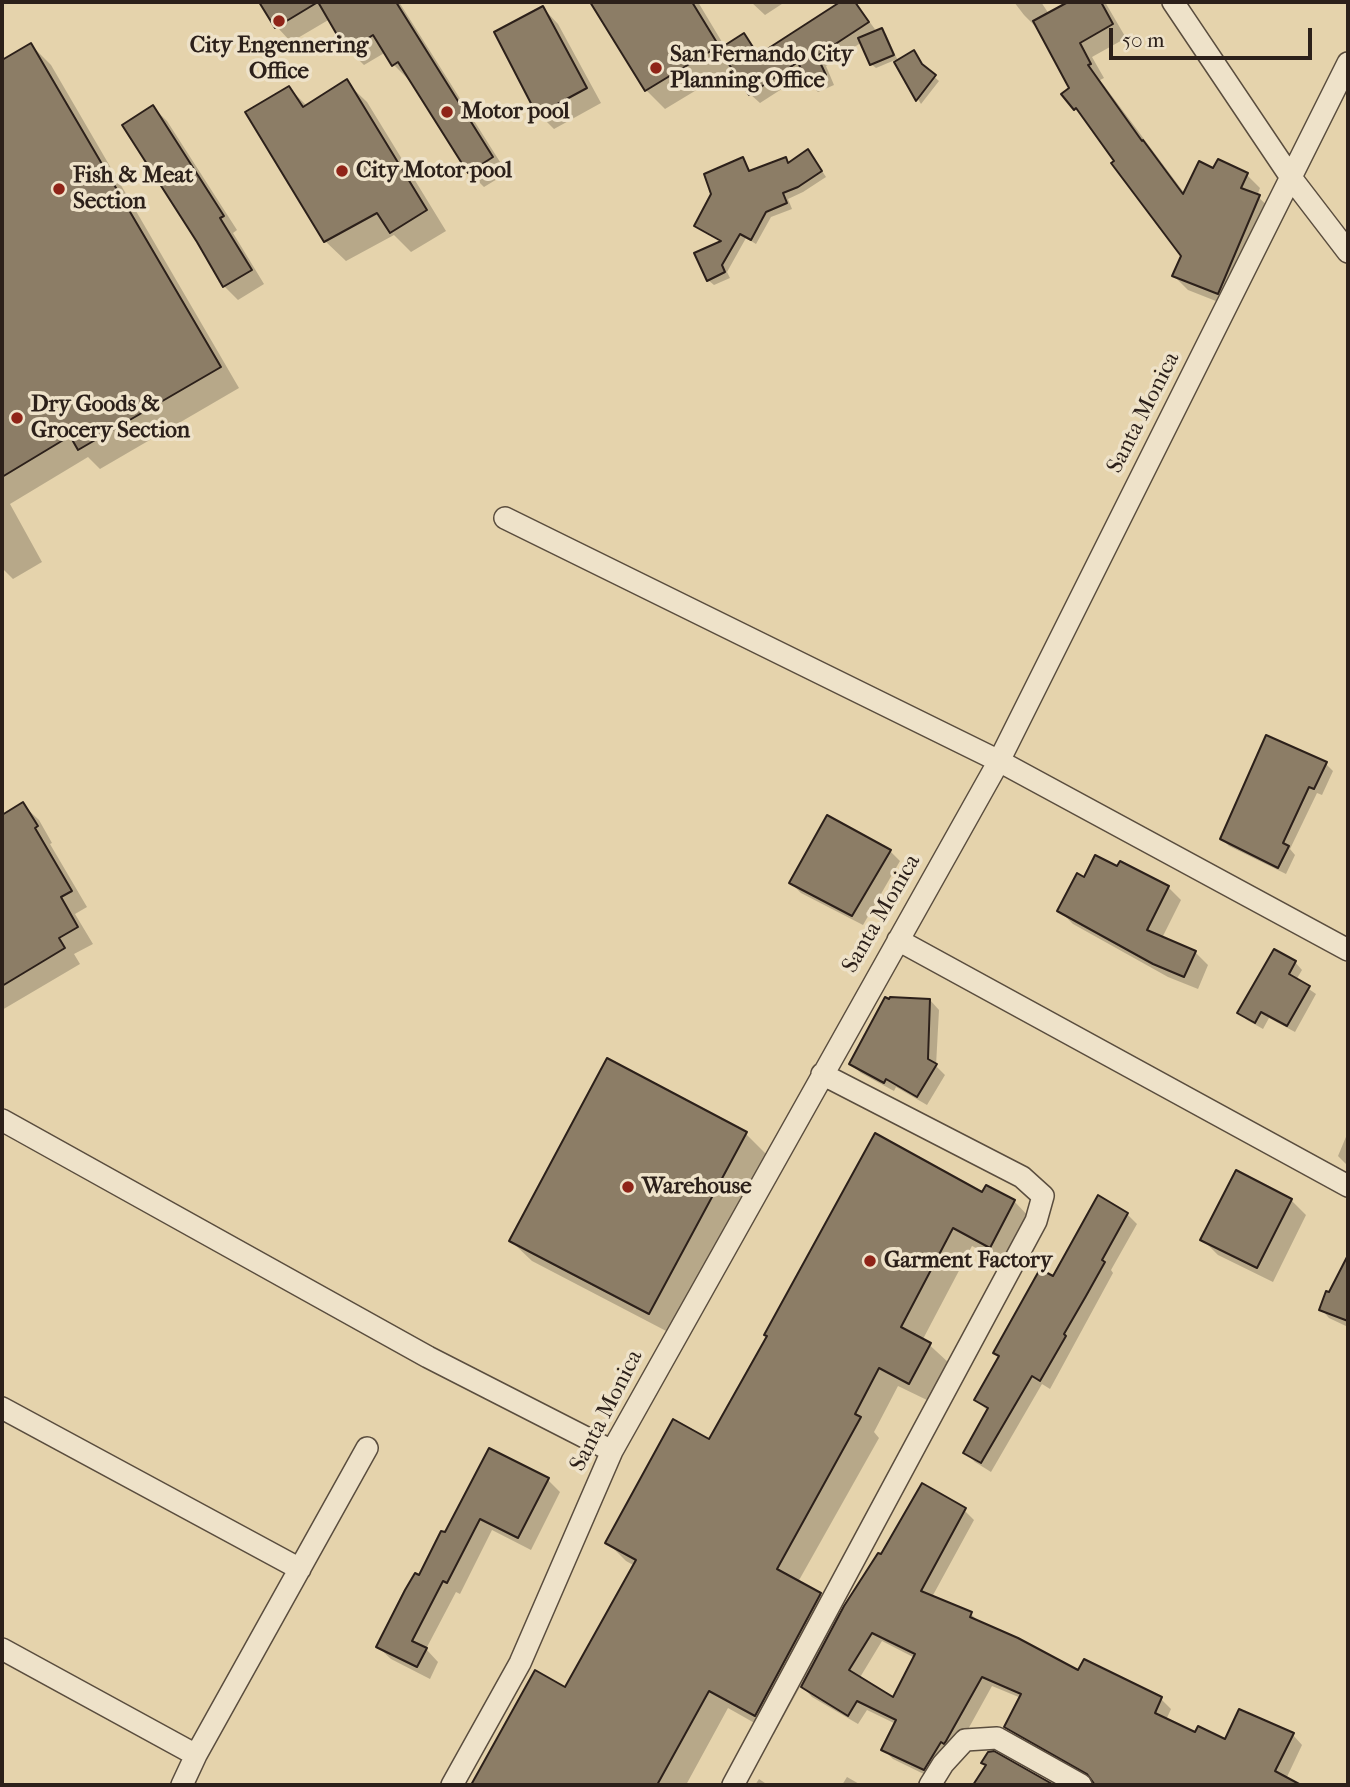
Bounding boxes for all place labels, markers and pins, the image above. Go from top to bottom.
marker: City Engennering Office [271,13,287,29]
place label: City Engennering Office [190,32,368,86]
place label: San Fernando City Planning Office [670,41,853,95]
marker: San Fernando City Planning Office [648,60,664,76]
place label: Motor pool [461,98,570,126]
marker: Motor pool [439,104,455,120]
place label: City Motor pool [356,157,512,185]
place label: Fish & Meat Section [73,162,193,216]
marker: City Motor pool [334,163,350,179]
marker: Fish & Meat Section [51,181,67,197]
place label: Dry Goods & Grocery Section [31,391,190,445]
marker: Dry Goods & Grocery Section [9,410,25,426]
place label: Warehouse [642,1173,752,1201]
marker: Warehouse [620,1179,636,1195]
place label: Garment Factory [884,1247,1052,1275]
marker: Garment Factory [862,1253,878,1269]

